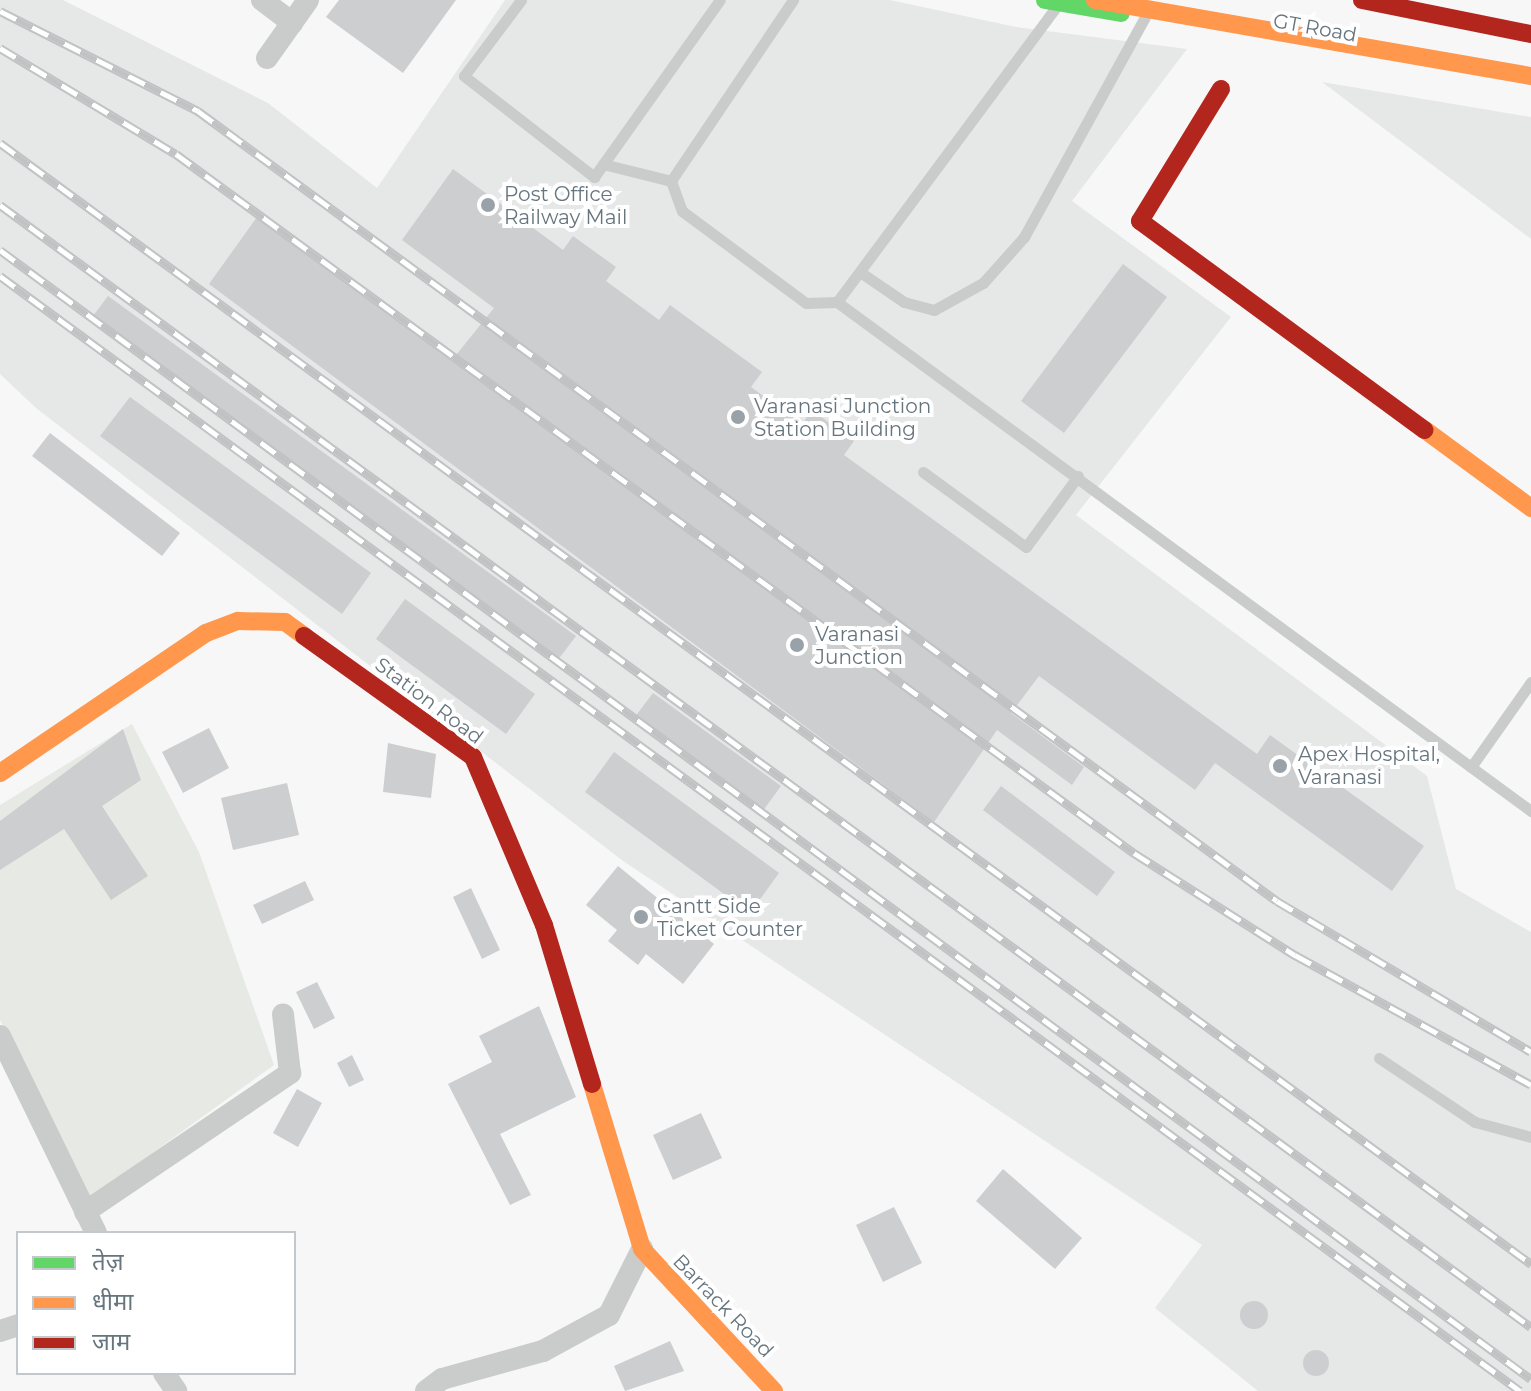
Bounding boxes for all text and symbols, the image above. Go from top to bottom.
street label: GT Road [1271,9,1359,47]
place label: Post Office Railway Mail [504,182,627,229]
marker: Post Office Railway Mail [479,196,497,214]
place label: Varanasi Junction Station Building [754,394,931,441]
marker: Varanasi Junction Station Building [729,408,747,426]
place label: Varanasi Junction [815,622,903,669]
marker: Varanasi Junction [786,634,808,656]
street label: Station Road [370,653,488,749]
place label: Apex Hospital, Varanasi [1298,742,1440,789]
marker: Apex Hospital, Varanasi [1269,755,1291,777]
place label: Cantt Side Ticket Counter [657,894,803,941]
marker: Cantt Side Ticket Counter [632,908,650,926]
legend [16,1231,296,1375]
text: तेज़ [92,1247,124,1276]
street label: Barrack Road [668,1249,778,1363]
text: धीमा [92,1287,134,1316]
text: जाम [92,1327,130,1356]

